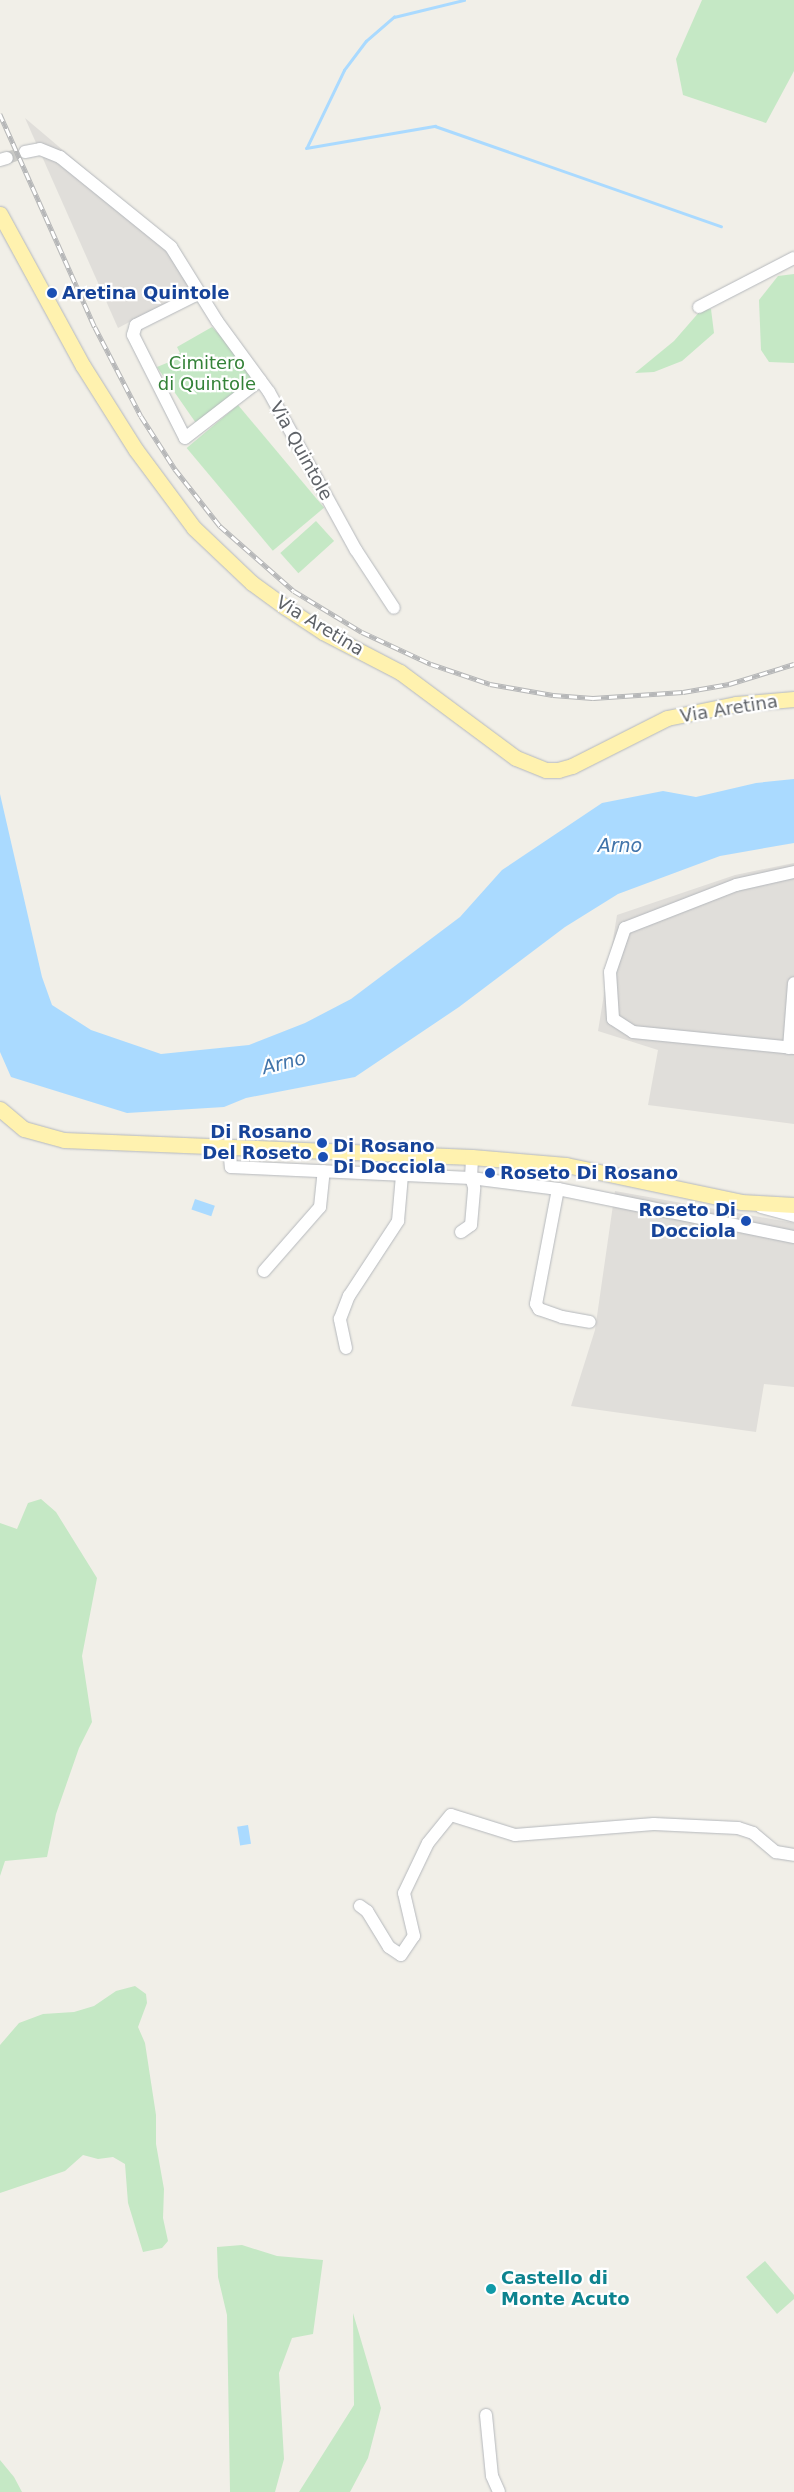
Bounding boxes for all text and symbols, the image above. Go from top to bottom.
place label: Aretina Quintole [62,282,229,304]
marker: Aretina Quintole [46,287,58,299]
park label: Cimitero di Quintole [158,353,256,396]
street label: Via Quintole [265,398,337,504]
street label: Via Aretina [272,591,368,661]
street label: Via Aretina [679,691,779,727]
water label: Arno [598,835,642,857]
water label: Arno [260,1047,308,1079]
place label: Di Rosano Del Roseto [202,1122,312,1164]
place label: Di Rosano Di Docciola [333,1136,446,1178]
marker: Di Rosano Del Roseto [316,1137,328,1149]
marker: Di Rosano Di Docciola [317,1151,329,1163]
place label: Roseto Di Rosano [500,1162,678,1184]
marker: Roseto Di Rosano [484,1167,496,1179]
place label: Roseto Di Docciola [639,1200,736,1242]
marker: Roseto Di Docciola [740,1215,752,1227]
place label: Castello di Monte Acuto [501,2268,630,2310]
marker: Castello di Monte Acuto [485,2283,497,2295]

